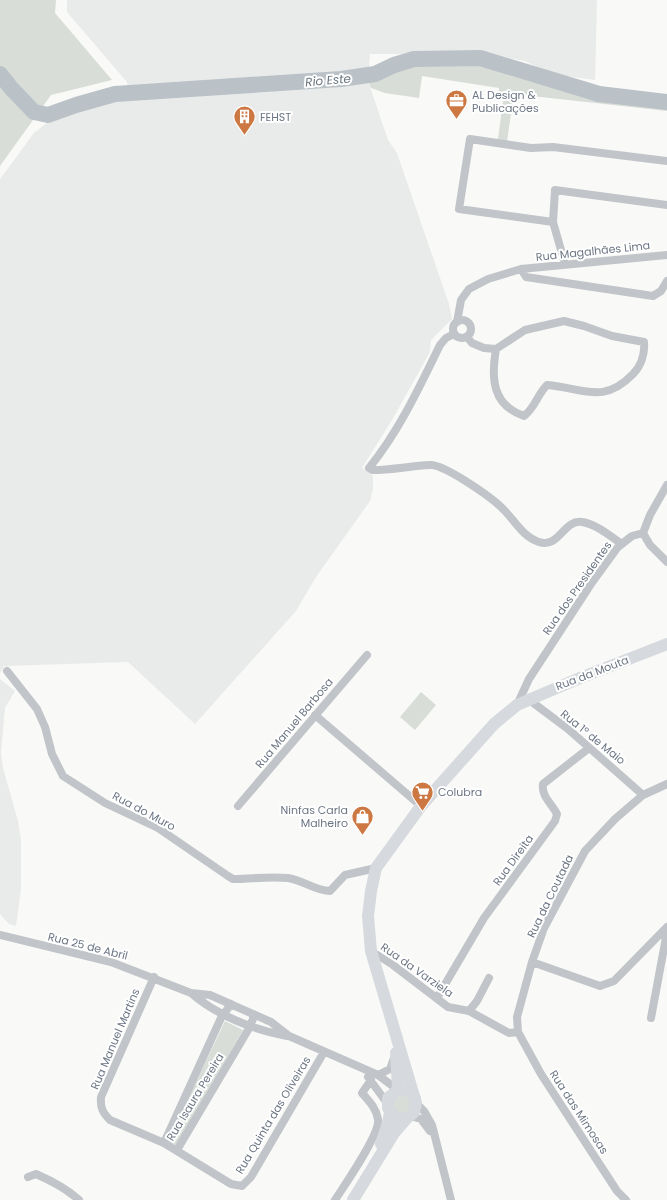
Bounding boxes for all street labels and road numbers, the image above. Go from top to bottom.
street label: Rua Magalhães Lima [535,237,651,265]
street label: Rua dos Presidentes [539,538,615,638]
street label: Rua da Mouta [553,652,631,694]
street label: Rua Manuel Barbosa [251,674,337,772]
street label: Rua 1º de Maio [557,706,629,768]
street label: Rua do Muro [110,788,178,834]
street label: Rua Direita [489,831,537,889]
street label: Rua da Coutada [523,852,577,940]
street label: Rua 25 de Abril [46,928,130,964]
street label: Rua da Varziela [377,939,457,1001]
street label: Rua Manuel Martins [87,986,144,1092]
street label: Rua Isaura Pereira [162,1050,228,1144]
street label: Rua Quinta das Oliveiras [231,1053,315,1177]
street label: Rua das Mimosas [546,1067,612,1157]

